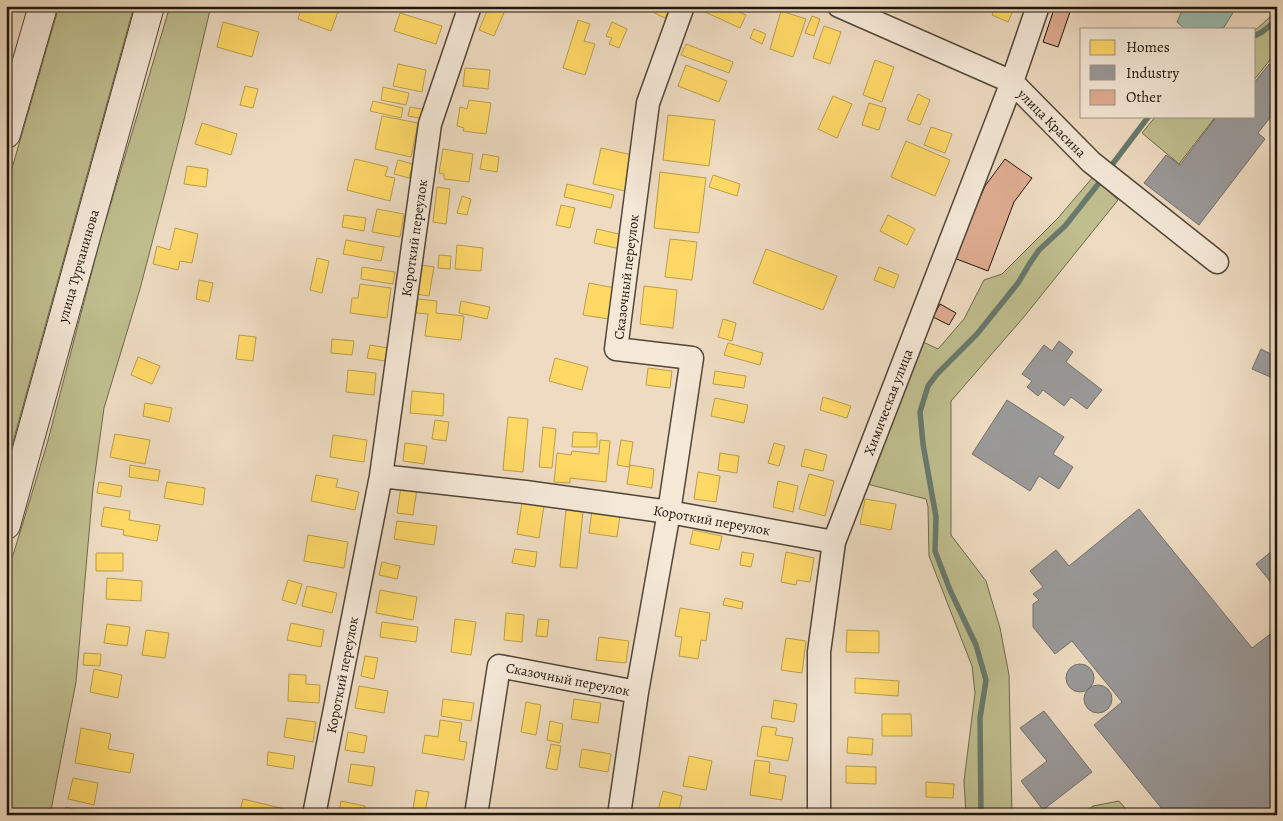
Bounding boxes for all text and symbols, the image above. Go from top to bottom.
legend [1080,28,1256,118]
text: Homes [1126,37,1170,57]
text: Industry [1126,63,1180,83]
street label: улица Красина [1012,84,1091,162]
text: Other [1126,87,1162,107]
street label: Короткий переулок [397,178,432,298]
street label: улица Турчанинова [53,207,104,326]
street label: Сказочный переулок [609,213,644,341]
street label: Химическая улица [859,346,918,458]
street label: Короткий переулок [652,501,772,540]
street label: Короткий переулок [322,615,363,735]
street label: Сказочный переулок [504,658,632,701]

